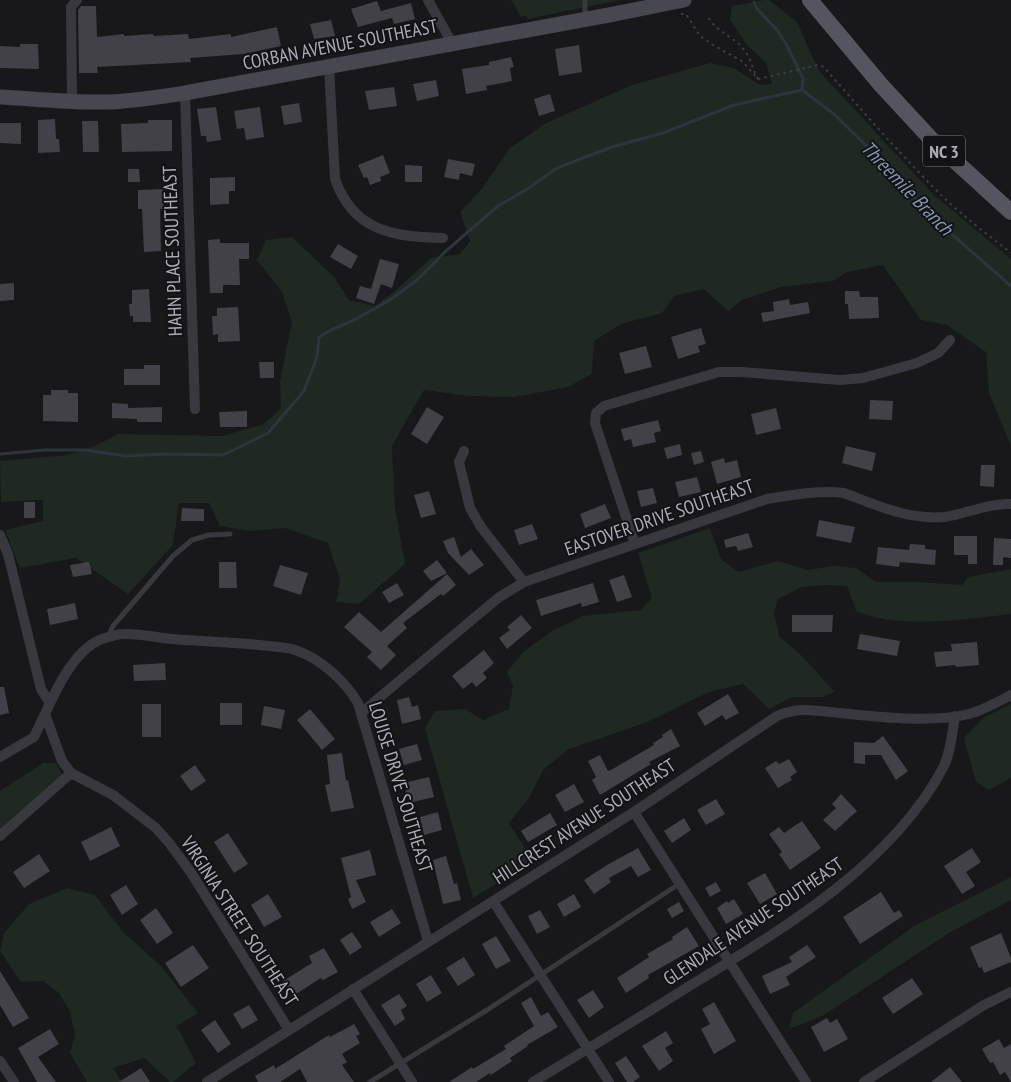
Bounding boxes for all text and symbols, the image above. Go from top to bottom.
street label: CORBAN AVENUE SOUTHEAST [241,13,440,75]
water label: Threemile Branch [855,135,959,242]
road number: NC 3 [923,136,965,166]
street label: HAHN PLACE SOUTHEAST [157,165,187,337]
street label: EASTOVER DRIVE SOUTHEAST [561,473,757,561]
street label: LOUISE DRIVE SOUTHEAST [364,699,439,876]
street label: HILLCREST AVENUE SOUTHEAST [488,753,680,889]
street label: VIRGINIA STREET SOUTHEAST [176,831,304,1011]
street label: GLENDALE AVENUE SOUTHEAST [658,851,848,990]

